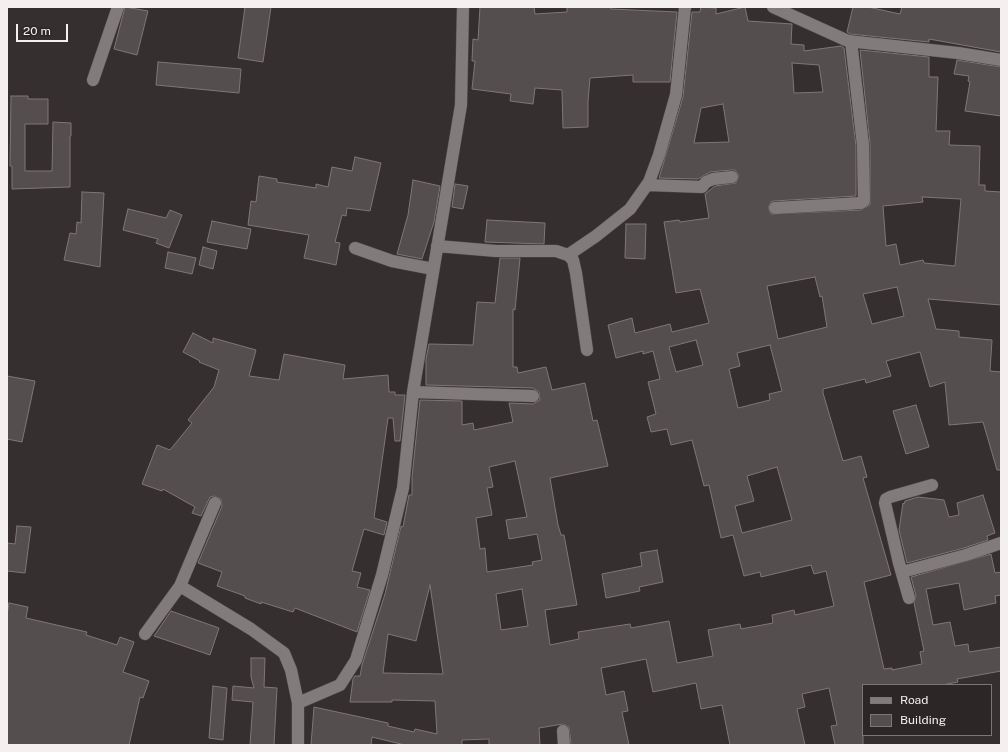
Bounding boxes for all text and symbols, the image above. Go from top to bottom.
scale bar [18,16,70,42]
text: 20 m [23,24,51,38]
legend [862,684,992,736]
text: Road [900,693,928,707]
text: Building [900,713,946,727]

